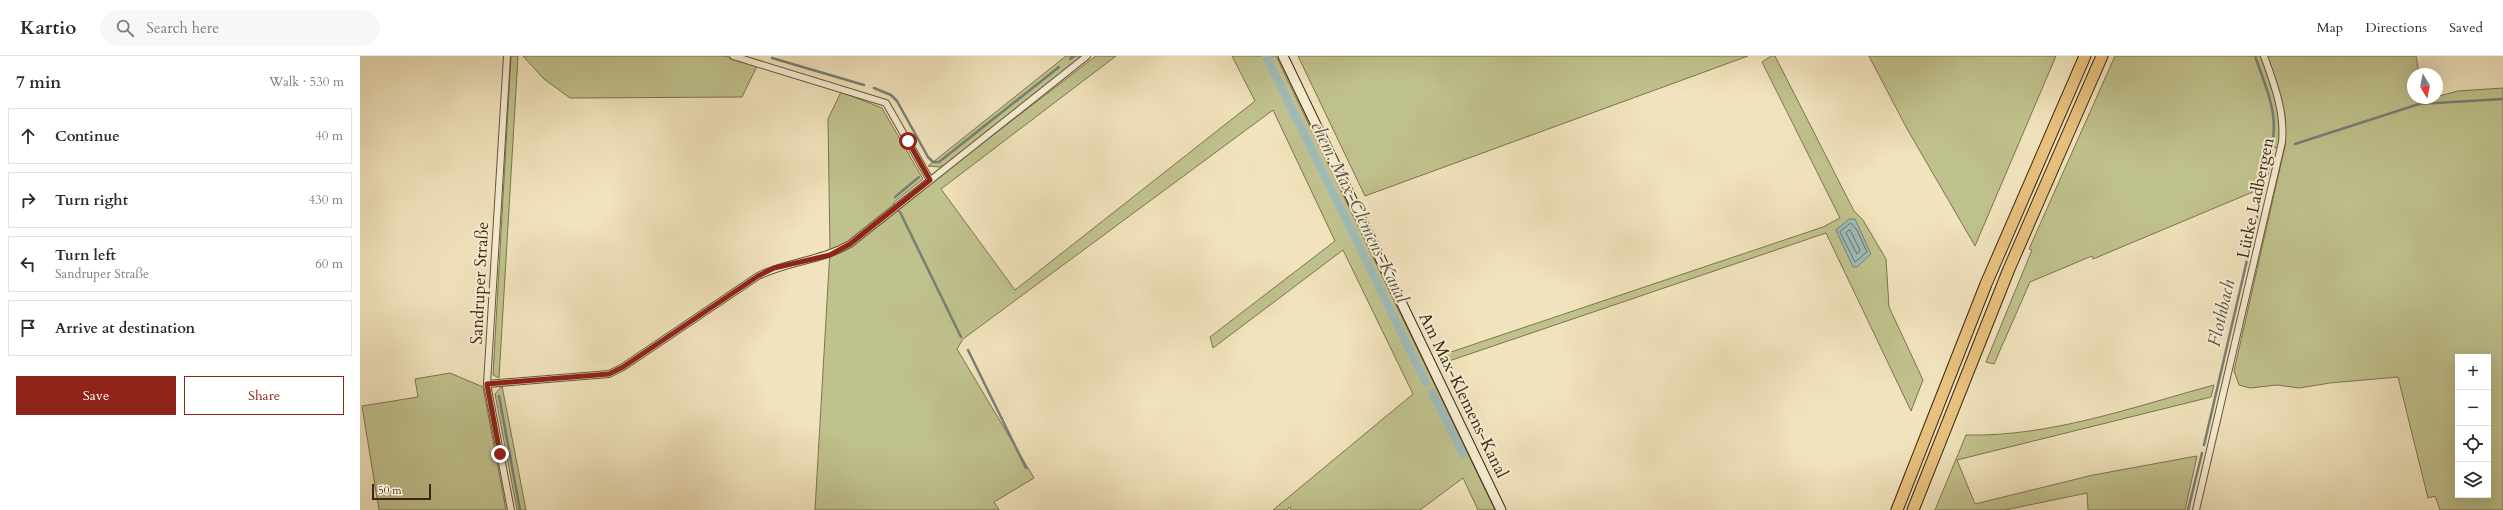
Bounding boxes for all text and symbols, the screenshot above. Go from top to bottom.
search box [100,10,380,46]
text: Kartio [20,15,76,41]
icon: search [114,17,136,39]
text: Search here [146,18,219,38]
text: Map [2317,18,2343,37]
text: Directions [2365,18,2427,37]
text: Saved [2449,18,2483,37]
north arrow [2407,68,2443,104]
text: 7 min [16,71,61,94]
text: Walk · 530 m [269,73,344,91]
water label: ehem. Max-Clemens-Kanal [1305,117,1415,308]
icon: ahead [17,125,39,147]
text: Continue [55,126,120,146]
text: 40 m [315,127,343,145]
route start [899,132,917,150]
street label: Lütke Ladbergen [2231,135,2280,261]
icon: right [17,189,39,211]
text: Turn right [55,190,128,210]
text: 430 m [309,191,343,209]
street label: Sandruper Straße [465,221,494,345]
text: Turn left [55,245,116,265]
icon: left [17,253,39,275]
text: 60 m [315,255,343,273]
text: Sandruper Straße [55,265,149,283]
water label: Flothbach [2202,277,2241,349]
street label: Am Max-Klemens-Kanal [1413,309,1514,482]
icon: arrive [17,317,39,339]
text: Arrive at destination [55,318,195,338]
map controls [2455,354,2491,498]
button: + [2455,354,2491,390]
button: Save [16,376,176,415]
button: Share [184,376,344,415]
button: − [2455,390,2491,426]
button: locate [2455,426,2491,462]
route end [491,445,509,463]
button: layers [2455,462,2491,498]
scale bar [372,482,431,501]
text: 50 m [378,483,402,498]

